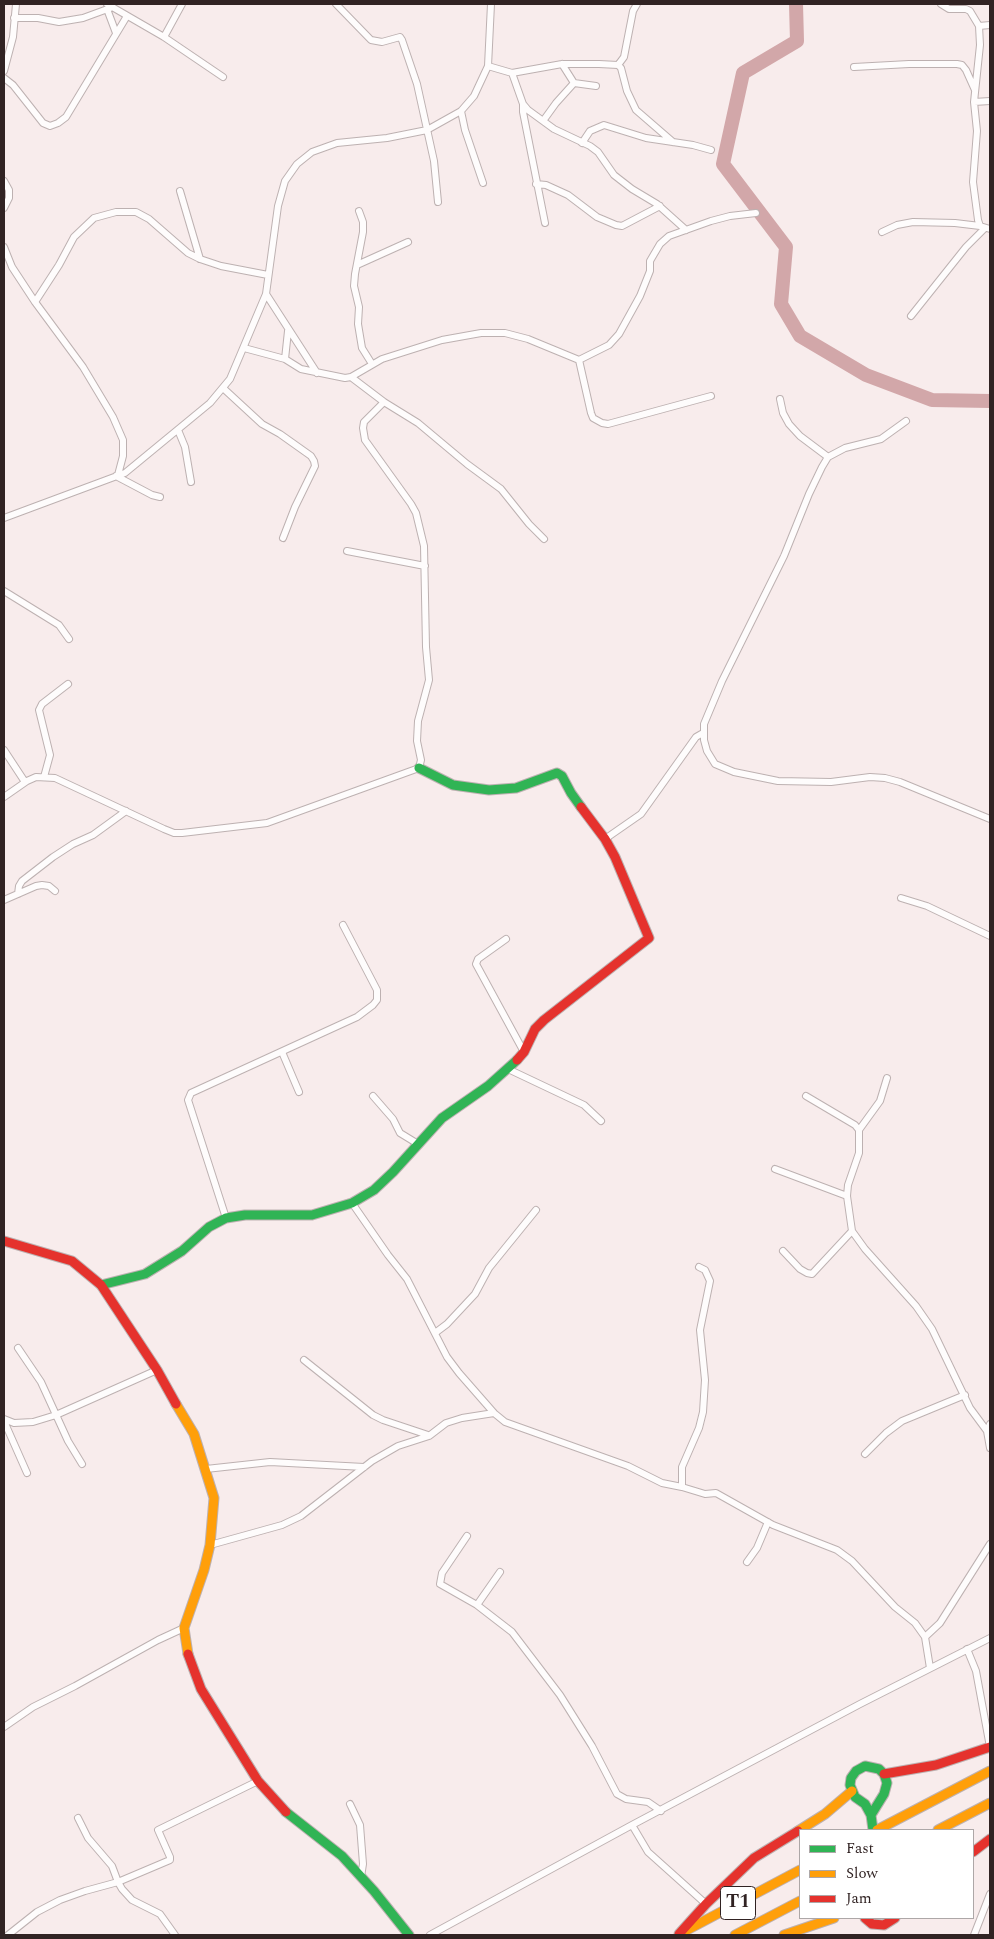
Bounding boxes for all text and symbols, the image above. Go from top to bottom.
legend [799,1829,974,1919]
text: Fast [846,1837,874,1860]
text: Slow [846,1862,878,1885]
road number: T1 [720,1886,756,1920]
text: Jam [846,1887,872,1910]

